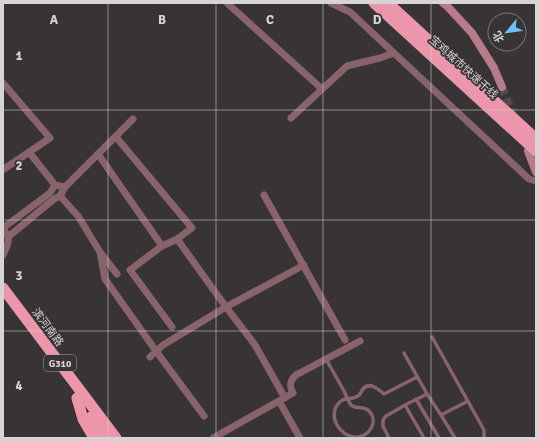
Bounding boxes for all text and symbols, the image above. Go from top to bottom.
text: A [50,12,59,28]
text: B [158,12,166,28]
text: C [266,12,274,28]
text: D [373,12,382,28]
north arrow [487,12,527,52]
text: 北 [490,29,507,45]
street label: 宝鸡城市快速干线 [427,33,501,102]
text: 1 [15,48,23,64]
text: 2 [15,158,23,174]
text: 3 [15,268,23,284]
street label: 滨河南路 [29,306,66,349]
road number: G310 [44,355,76,371]
text: 4 [15,378,23,394]

